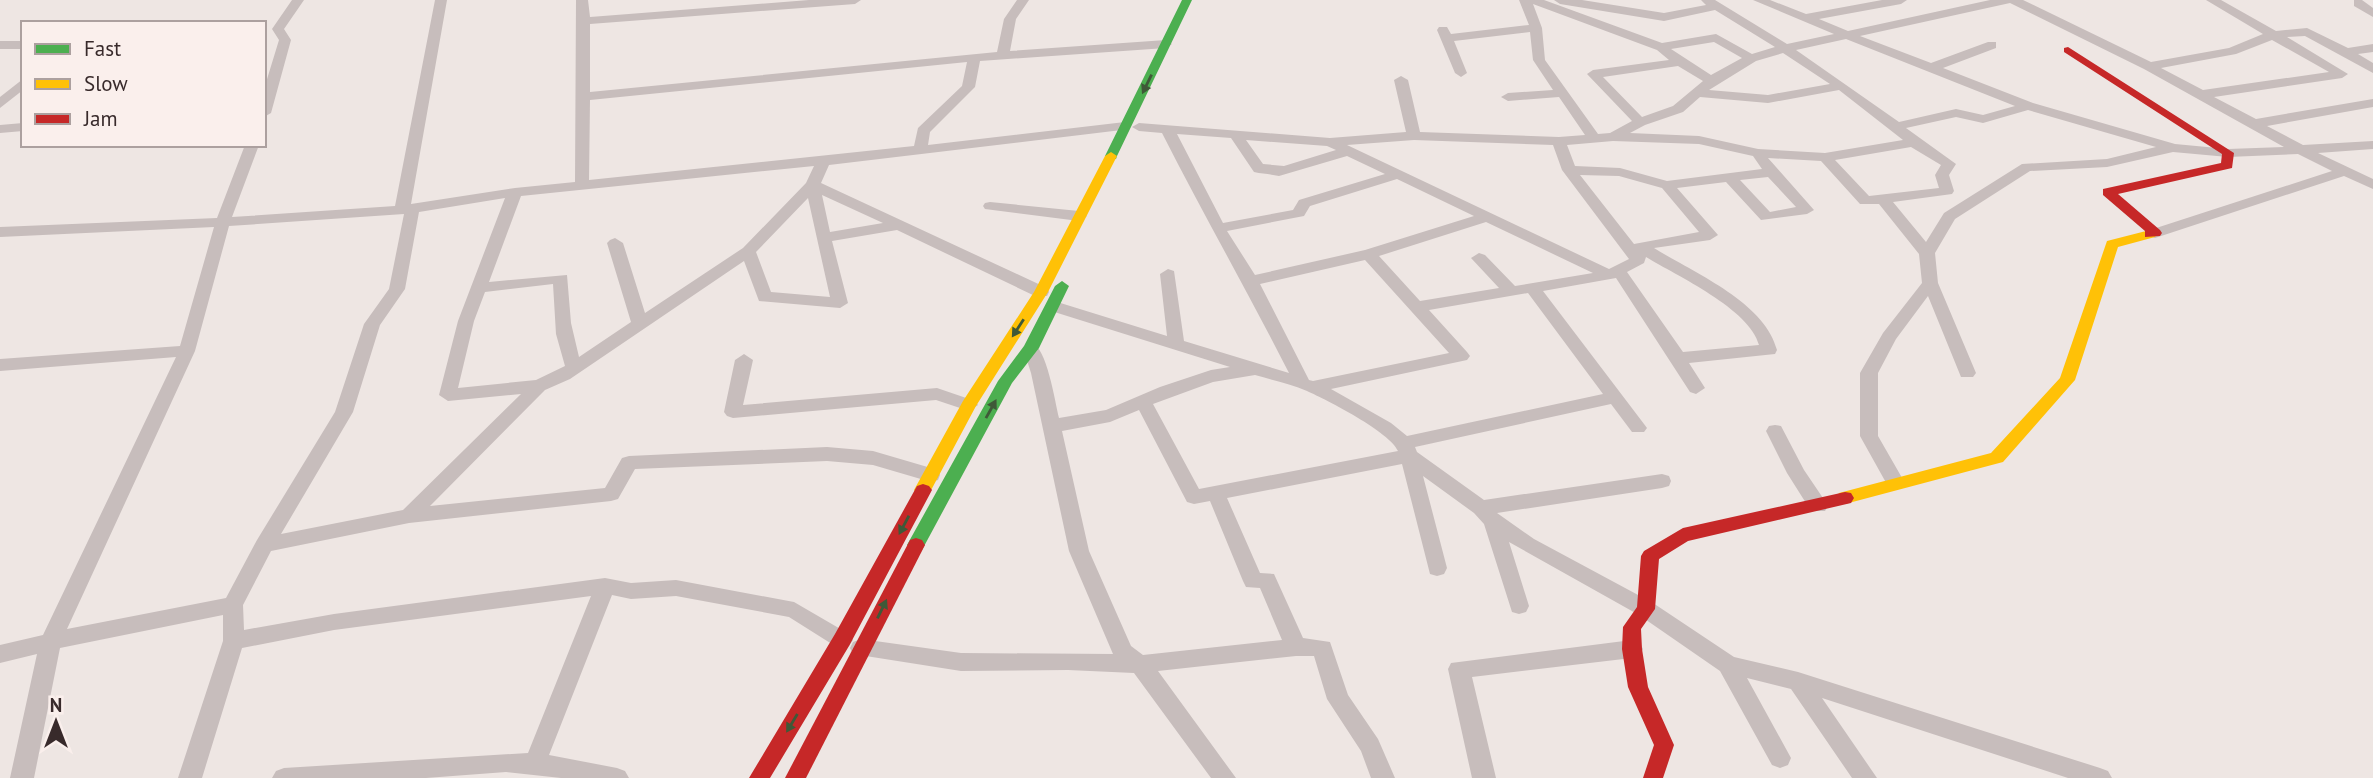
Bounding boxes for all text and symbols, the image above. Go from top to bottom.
legend [21,21,266,147]
text: Fast [84,35,121,62]
text: Slow [84,70,128,97]
one-way arrow [1142,74,1153,94]
text: Jam [83,105,118,132]
one-way arrow [1011,318,1024,338]
one-way arrow [984,399,996,419]
one-way arrow [898,515,910,535]
one-way arrow [876,599,887,619]
north arrow [21,687,91,757]
text: N [50,693,62,717]
one-way arrow [786,714,799,733]

